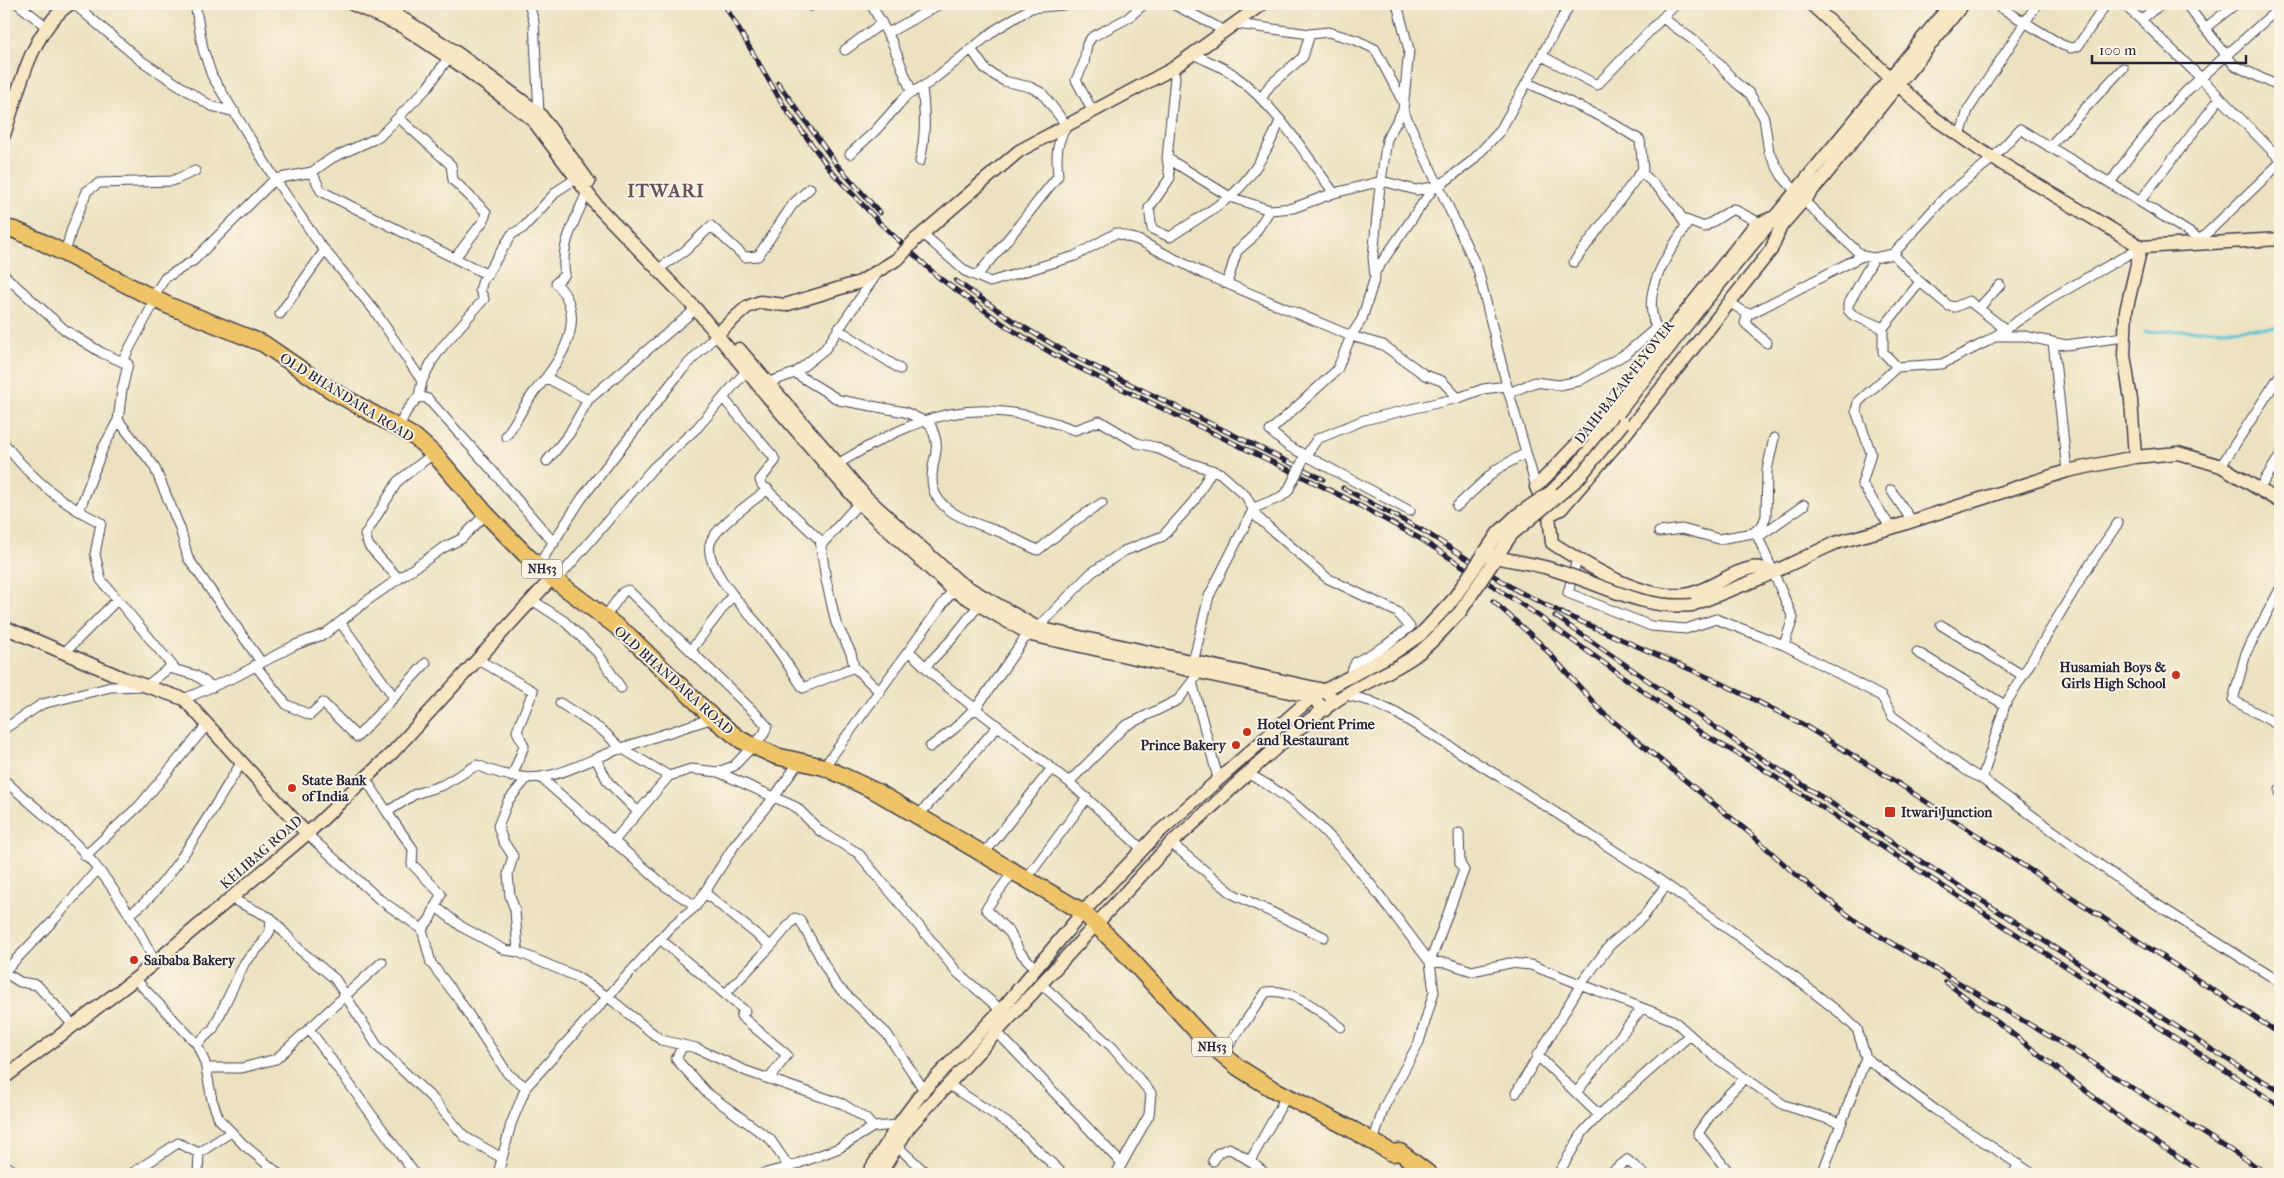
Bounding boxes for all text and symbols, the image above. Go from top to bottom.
scale bar [2092,32,2245,64]
text: 100 m [2099,41,2137,59]
district label: ITWARI [627,180,705,202]
street label: DAHI BAZAR FLYOVER [1571,317,1678,447]
street label: OLD BHANDARA ROAD [277,349,417,446]
road number: NH53 [522,560,562,578]
street label: OLD BHANDARA ROAD [610,622,737,739]
place label: Husamiah Boys & Girls High School [2060,659,2166,692]
marker: Husamiah Boys & Girls High School [2170,669,2182,681]
place label: Hotel Orient Prime and Restaurant [1257,716,1375,749]
marker: Hotel Orient Prime and Restaurant [1241,726,1253,738]
place label: Prince Bakery [1140,737,1228,754]
marker: Prince Bakery [1230,739,1242,751]
place label: State Bank of India [302,772,367,805]
marker: State Bank of India [286,782,298,794]
place label: Itwari Junction [1901,804,1993,821]
marker: Itwari Junction [1883,805,1897,819]
street label: KELIBAG ROAD [217,812,306,893]
place label: Saibaba Bakery [144,952,237,969]
marker: Saibaba Bakery [128,954,140,966]
road number: NH53 [1192,1038,1232,1056]

